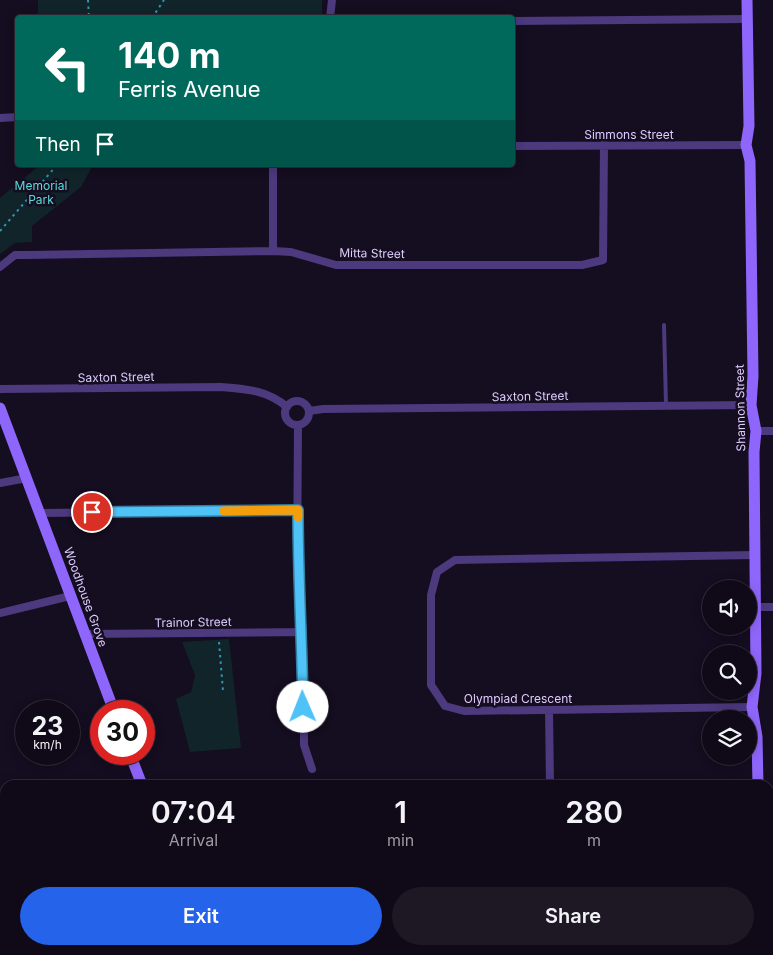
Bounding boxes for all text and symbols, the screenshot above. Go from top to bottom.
text: 140 m [118,34,221,76]
icon: left [35,35,100,100]
text: Ferris Avenue [118,76,261,102]
street label: Simmons Street [584,127,674,142]
icon: arrive [91,130,119,158]
text: Then [35,133,81,156]
park label: Memorial Park [15,178,67,207]
street label: Mitta Street [339,245,405,261]
street label: Shannon Street [732,364,748,452]
street label: Saxton Street [78,369,154,385]
street label: Saxton Street [492,388,568,404]
pin [71,491,113,533]
icon: arrive [78,498,106,526]
street label: Woodhouse Grove [61,545,111,649]
map controls [702,580,757,765]
button: sound [702,580,757,635]
street label: Trainor Street [154,614,232,630]
button: search [702,645,757,700]
position arrow [276,680,328,732]
street label: Olympiad Crescent [464,691,572,706]
speed limit sign: 30 [90,700,155,765]
button: layers [702,710,757,765]
text: 23 [32,711,63,741]
text: km/h [33,737,62,752]
text: 07:04 [151,794,236,830]
text: 1 [394,794,407,830]
text: 280 [565,794,623,830]
text: Arrival [169,830,218,850]
text: min [387,830,414,850]
text: m [587,830,601,850]
button: Exit [20,887,382,945]
button: Share [392,887,754,945]

